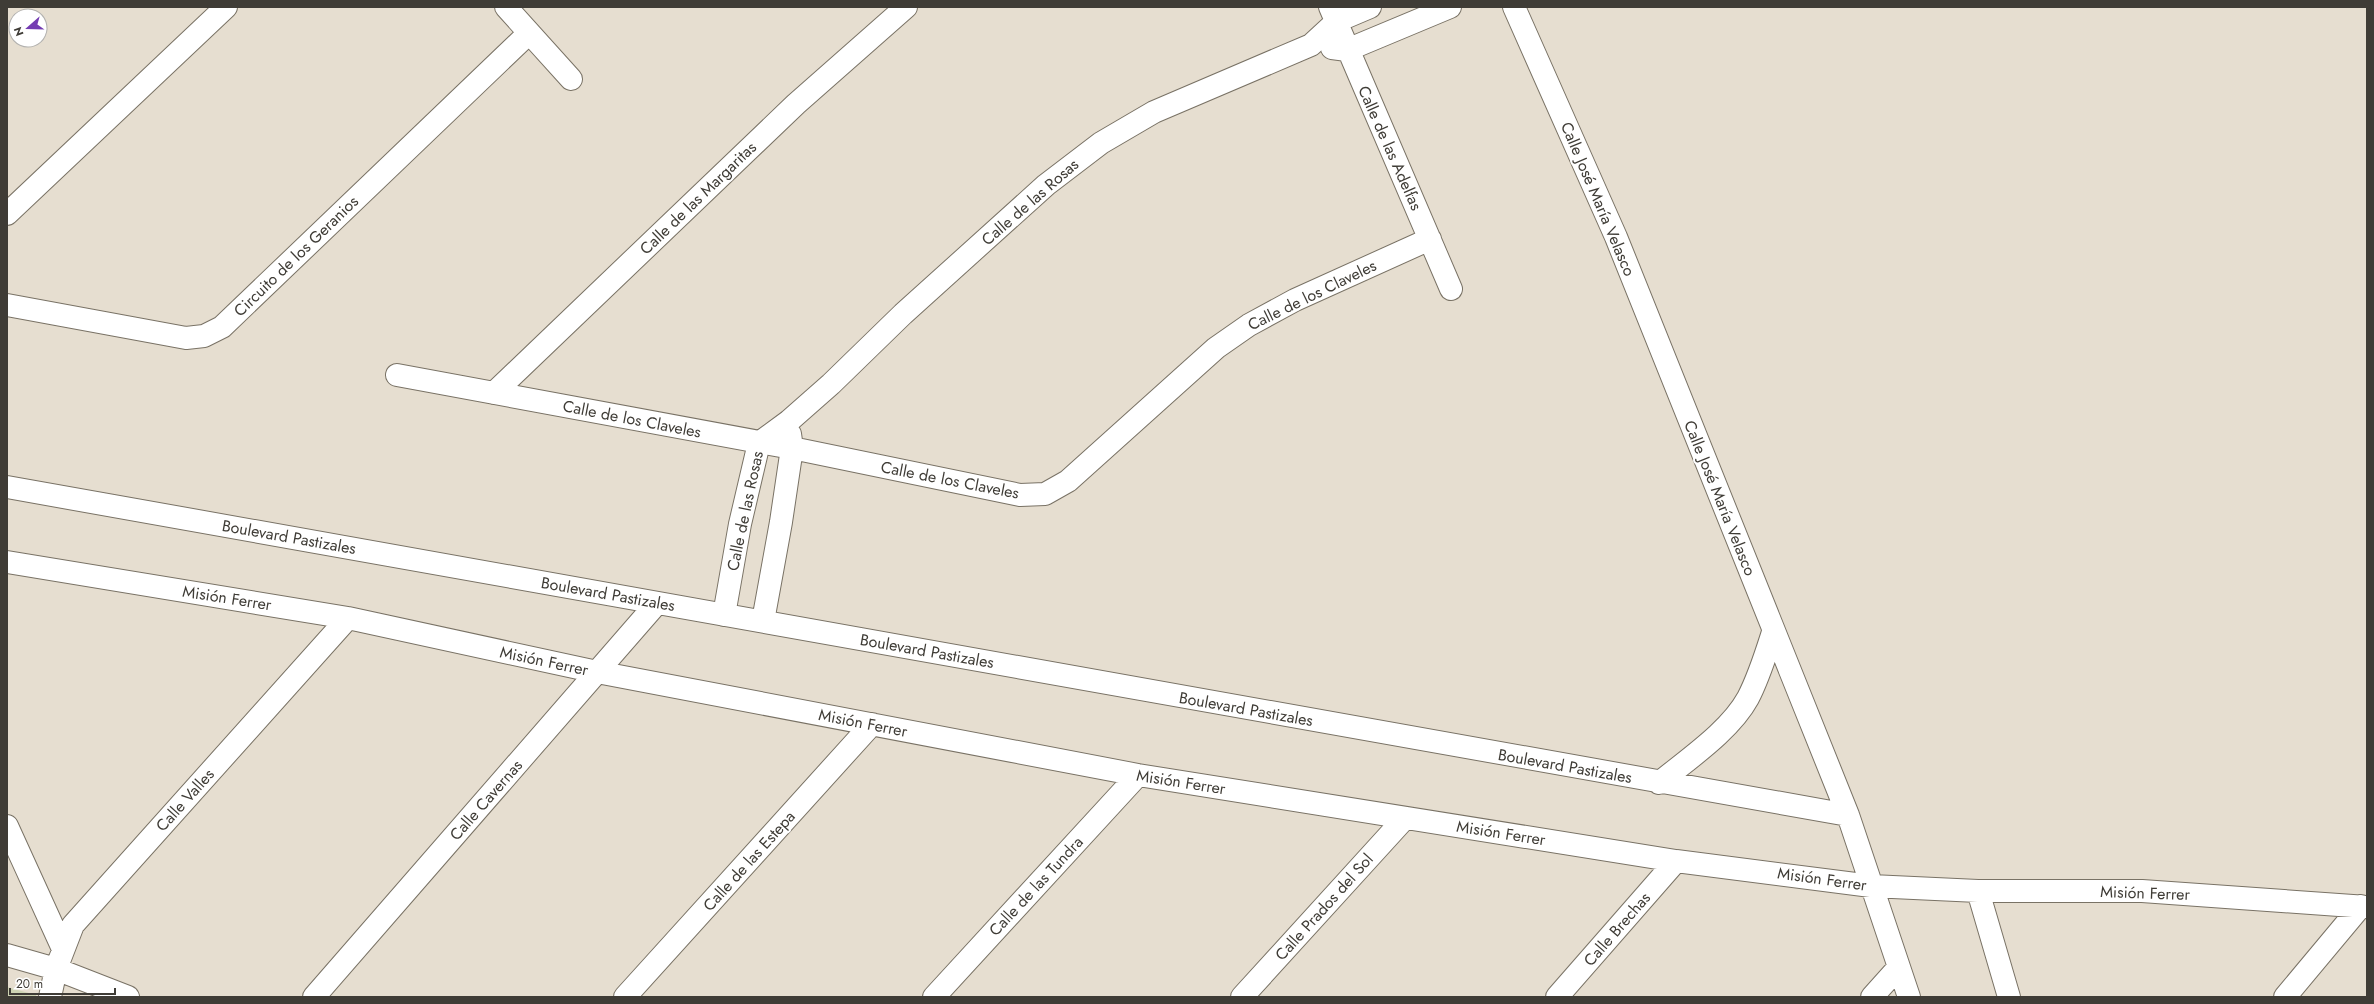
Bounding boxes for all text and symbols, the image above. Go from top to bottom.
north arrow [8,8,48,48]
text: N [10,25,28,38]
street label: Calle de las Adelfas [1352,82,1428,214]
street label: Calle José María Velasco [1555,118,1641,280]
street label: Calle de las Margaritas [635,136,761,260]
street label: Calle de las Rosas [976,153,1084,251]
street label: Circuito de los Geranios [229,190,363,322]
street label: Calle de los Claveles [1244,254,1380,336]
street label: Calle de los Claveles [561,394,703,444]
street label: Calle José María Velasco [1678,417,1762,579]
street label: Calle de las Rosas [721,449,769,573]
street label: Calle de los Claveles [879,455,1021,505]
street label: Boulevard Pastizales [220,514,358,560]
street label: Boulevard Pastizales [539,571,677,617]
street label: Misión Ferrer [181,580,274,616]
street label: Boulevard Pastizales [858,628,996,674]
street label: Misión Ferrer [498,640,591,682]
street label: Boulevard Pastizales [1177,686,1315,732]
street label: Misión Ferrer [817,703,910,743]
street label: Boulevard Pastizales [1496,743,1634,789]
street label: Calle Cavernas [444,754,528,846]
street label: Calle Valles [150,763,220,837]
street label: Misión Ferrer [1135,764,1228,800]
street label: Calle de las Estepa [698,806,800,916]
street label: Misión Ferrer [1455,815,1548,851]
street label: Calle de las Tundra [984,831,1088,941]
street label: Calle Prados del Sol [1270,848,1378,966]
street label: Misión Ferrer [1776,861,1869,897]
street label: Misión Ferrer [2100,880,2191,906]
street label: Calle Brechas [1578,887,1656,971]
scale bar [10,970,115,996]
text: 20 m [16,975,43,993]

